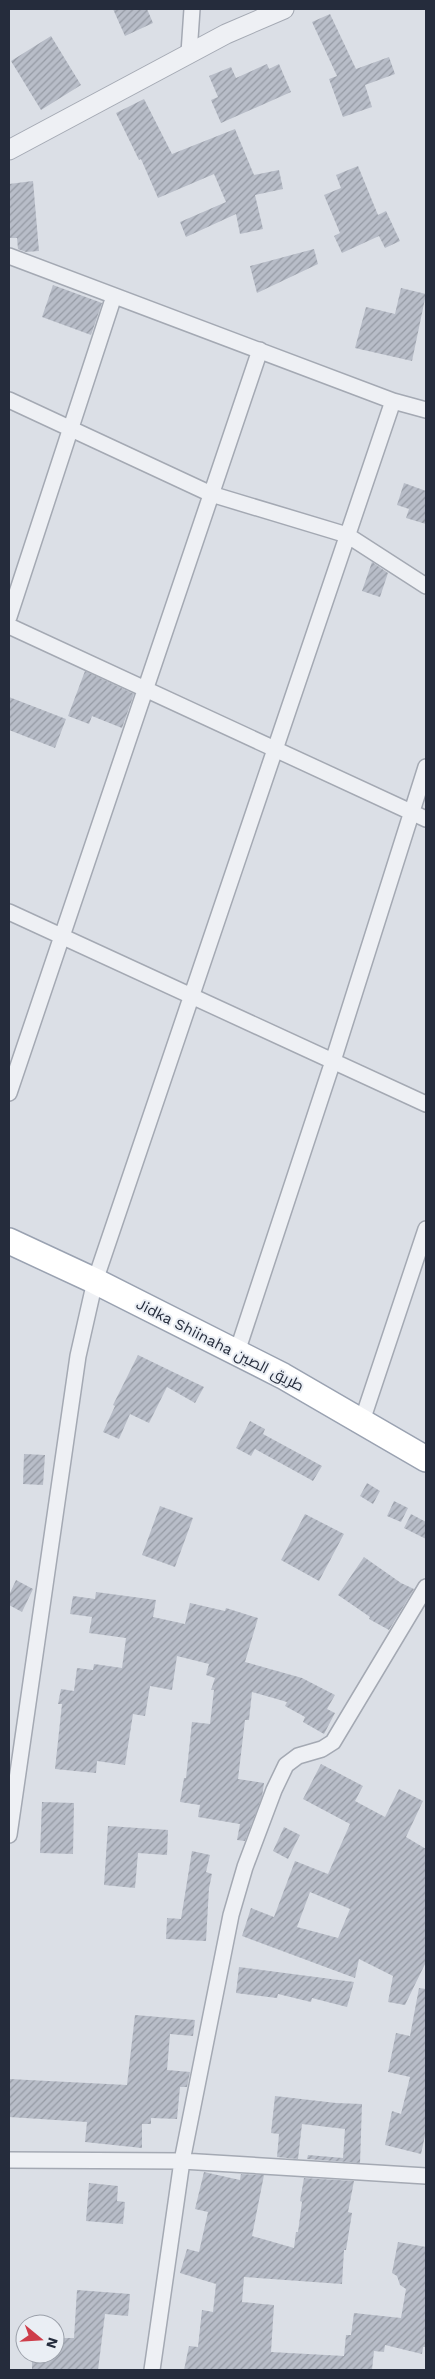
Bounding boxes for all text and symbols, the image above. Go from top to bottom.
street label: Jidka Shiinaha طريق الصين [133,1295,307,1396]
north arrow [15,2314,65,2364]
text: N [43,2336,62,2350]

